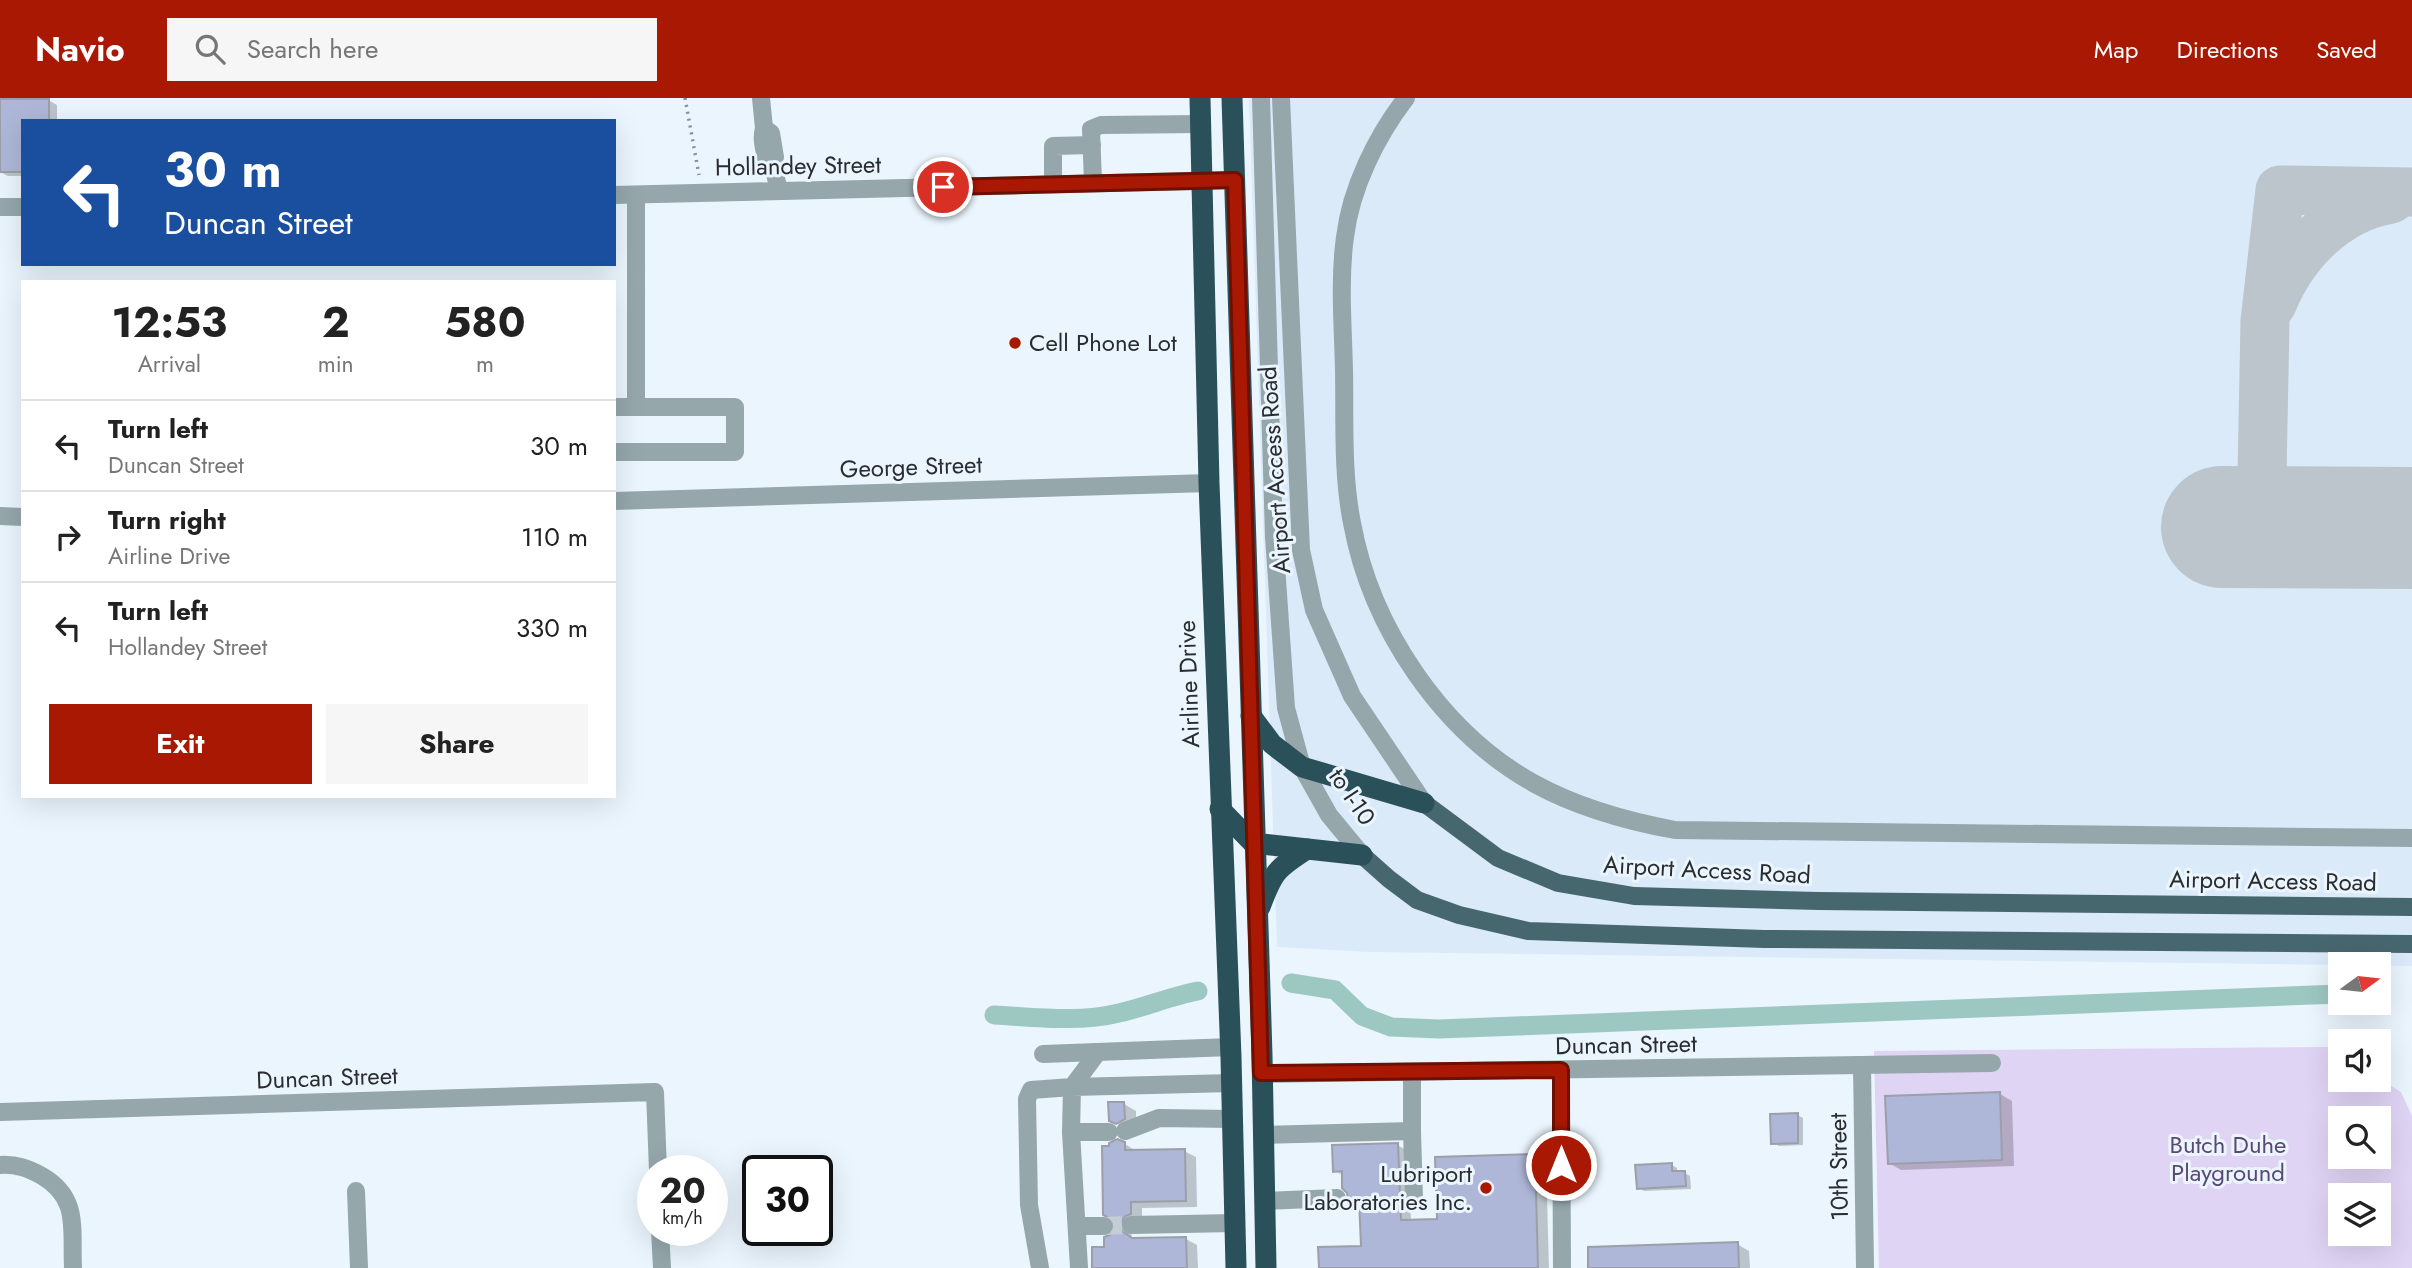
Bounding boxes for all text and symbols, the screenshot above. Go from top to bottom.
search box [167,18,657,81]
text: Navio [35,26,125,73]
icon: search [191,30,229,68]
text: Search here [247,30,378,68]
text: Map [2094,32,2139,67]
text: Directions [2177,32,2278,67]
text: Saved [2316,32,2377,67]
text: 30 m [164,135,282,205]
icon: left [49,147,140,238]
street label: Hollandey Street [715,147,882,184]
pin [913,157,973,217]
icon: arrive [924,168,962,206]
text: Duncan Street [164,200,353,246]
text: 12:53 [112,292,227,353]
text: 2 [322,292,349,353]
text: 580 [444,292,525,353]
place label: Cell Phone Lot [1029,325,1177,360]
marker: Cell Phone Lot [1007,335,1023,351]
text: Arrival [138,347,201,381]
text: min [318,347,354,381]
text: m [476,347,494,381]
street label: Airport Access Road [1250,365,1299,575]
text: Turn left [108,410,208,448]
icon: left [49,427,87,465]
text: 30 m [530,427,588,465]
street label: George Street [839,447,983,486]
text: Duncan Street [108,448,244,482]
text: Turn right [108,501,226,539]
icon: right [49,518,87,556]
text: 110 m [521,518,588,556]
text: Airline Drive [108,539,230,573]
text: Turn left [108,592,208,630]
icon: left [49,609,87,647]
text: 330 m [516,609,588,647]
street label: Airline Drive [1169,620,1208,748]
text: Hollandey Street [108,630,267,664]
button: Exit [49,704,312,784]
button: Share [326,704,588,784]
street label: to I-10 [1321,761,1384,832]
street label: Airport Access Road [1602,847,1812,892]
street label: Airport Access Road [2169,861,2377,900]
north arrow [2328,952,2390,1015]
map controls [2328,952,2391,1246]
street label: Duncan Street [1555,1026,1697,1063]
button: sound [2328,1029,2391,1092]
street label: Duncan Street [256,1058,399,1097]
button: search [2328,1106,2391,1169]
street label: 10th Street [1820,1112,1857,1221]
park label: Butch Duhe Playground [2170,1127,2286,1190]
position arrow [1524,1128,1598,1202]
speed limit sign: 30 [742,1155,833,1246]
place label: Lubriport Laboratories Inc. [1303,1156,1472,1219]
text: 20 [659,1166,706,1216]
marker: Lubriport Laboratories Inc. [1478,1180,1494,1196]
button: layers [2328,1183,2391,1246]
text: km/h [662,1205,703,1231]

